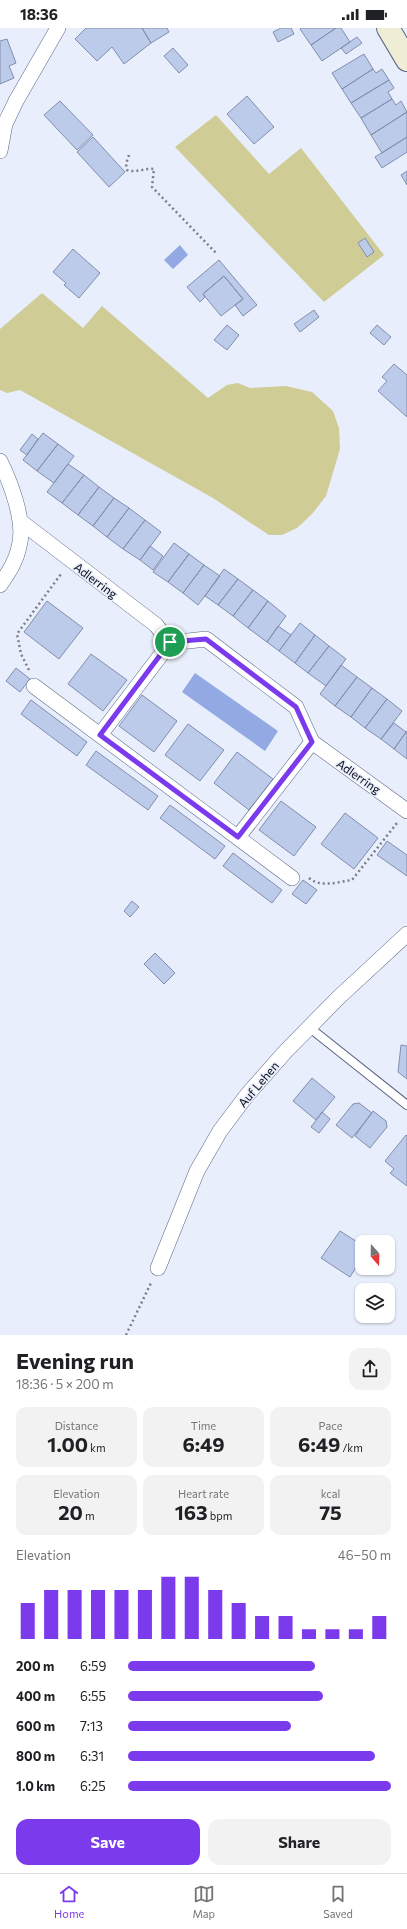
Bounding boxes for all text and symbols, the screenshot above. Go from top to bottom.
text: 18:36 [20,5,58,23]
street label: Adlerring [72,559,121,601]
pin [153,625,187,659]
icon: arrive [159,631,181,653]
street label: Adlerring [334,756,384,796]
street label: Auf Lehen [235,1058,281,1110]
north arrow [355,1235,395,1275]
map controls [355,1235,395,1323]
button: layers [355,1283,395,1323]
text: Evening run [16,1347,134,1374]
button: share [349,1348,391,1390]
text: 18:36 · 5 × 200 m [16,1376,114,1392]
text: Distance [55,1419,98,1432]
text: Time [191,1419,216,1432]
text: Pace [319,1419,342,1432]
text: 1.00 [47,1432,88,1456]
text: 6:49 [182,1432,225,1456]
text: 6:49 [298,1432,340,1456]
text: km [88,1441,106,1454]
text: /km [340,1441,363,1454]
text: Elevation [53,1487,100,1500]
text: Heart rate [178,1487,229,1500]
text: kcal [321,1487,340,1500]
text: 20 [58,1500,83,1524]
text: 163 [175,1500,208,1524]
text: 75 [319,1500,342,1524]
text: m [83,1509,95,1522]
text: bpm [208,1509,232,1522]
text: Elevation [16,1547,71,1563]
text: 46–50 m [338,1547,391,1563]
text: 200 m [16,1658,54,1674]
text: 6:59 [80,1658,106,1674]
text: 400 m [16,1688,55,1704]
text: 6:55 [80,1688,106,1704]
text: 600 m [16,1718,55,1734]
text: 7:13 [80,1718,103,1734]
text: 800 m [16,1748,55,1764]
text: 6:31 [80,1748,104,1764]
text: 1.0 km [16,1778,55,1794]
text: 6:25 [80,1778,106,1794]
button: Save [16,1819,200,1865]
button: Share [208,1819,391,1865]
tab: Home [54,1883,84,1920]
tab: Map [192,1883,215,1920]
tab: Saved [323,1883,353,1920]

